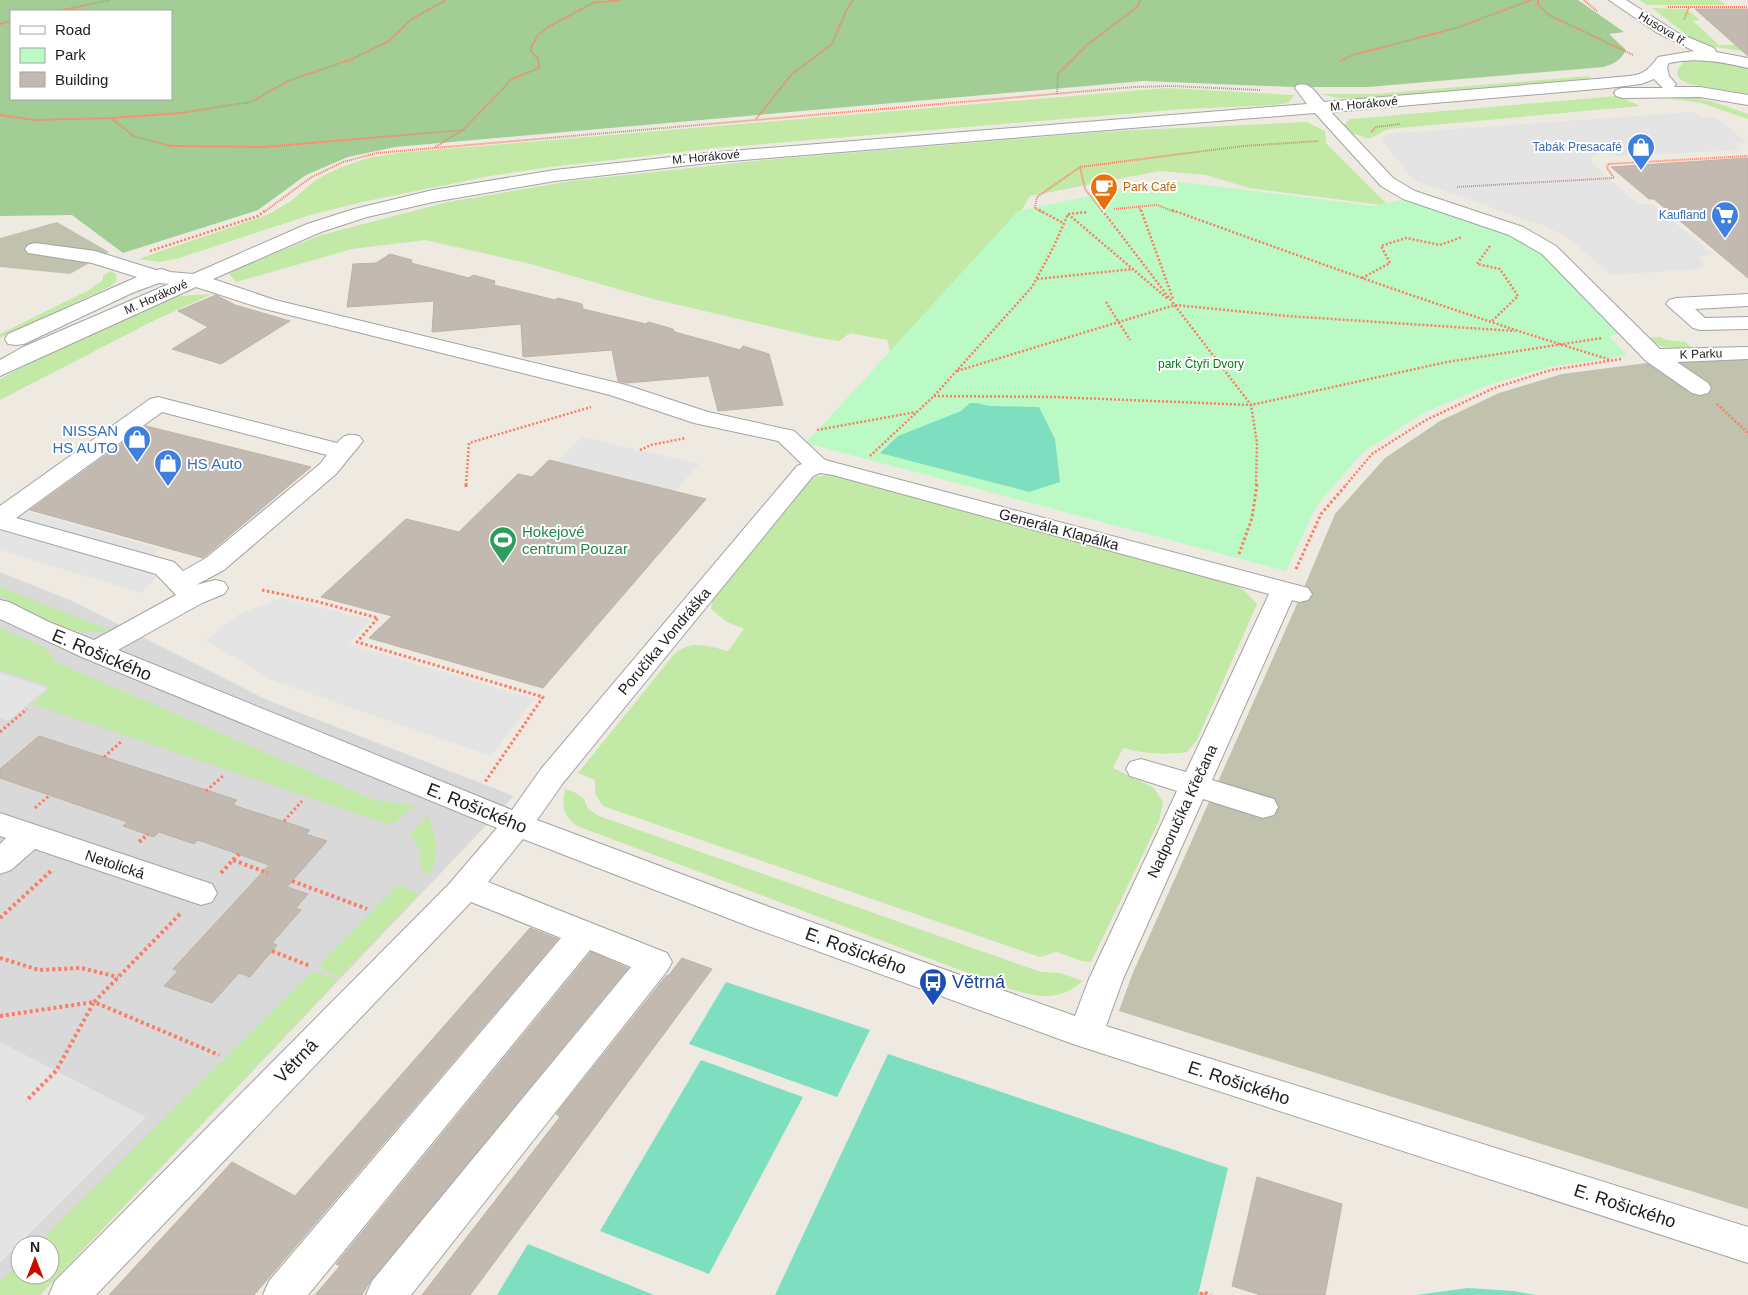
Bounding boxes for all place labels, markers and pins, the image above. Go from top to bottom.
shop icon: Tabák Presacafé [1626,132,1656,171]
place label: Tabák Presacafé [1533,140,1622,154]
cafe icon: Park Café [1089,172,1119,211]
place label: Park Café [1123,180,1177,194]
supermarket icon: Kaufland [1710,200,1740,239]
place label: Kaufland [1659,208,1706,222]
place label: NISSAN HS AUTO [52,422,118,456]
shop icon: NISSAN HS AUTO [122,424,152,463]
shop icon: HS Auto [153,448,183,487]
place label: HS Auto [187,455,242,472]
place label: Hokejové centrum Pouzar [522,523,628,557]
sports icon: Hokejové centrum Pouzar [488,525,518,564]
bus stop icon: Větrná [918,967,948,1006]
place label: Větrná [952,972,1006,992]

